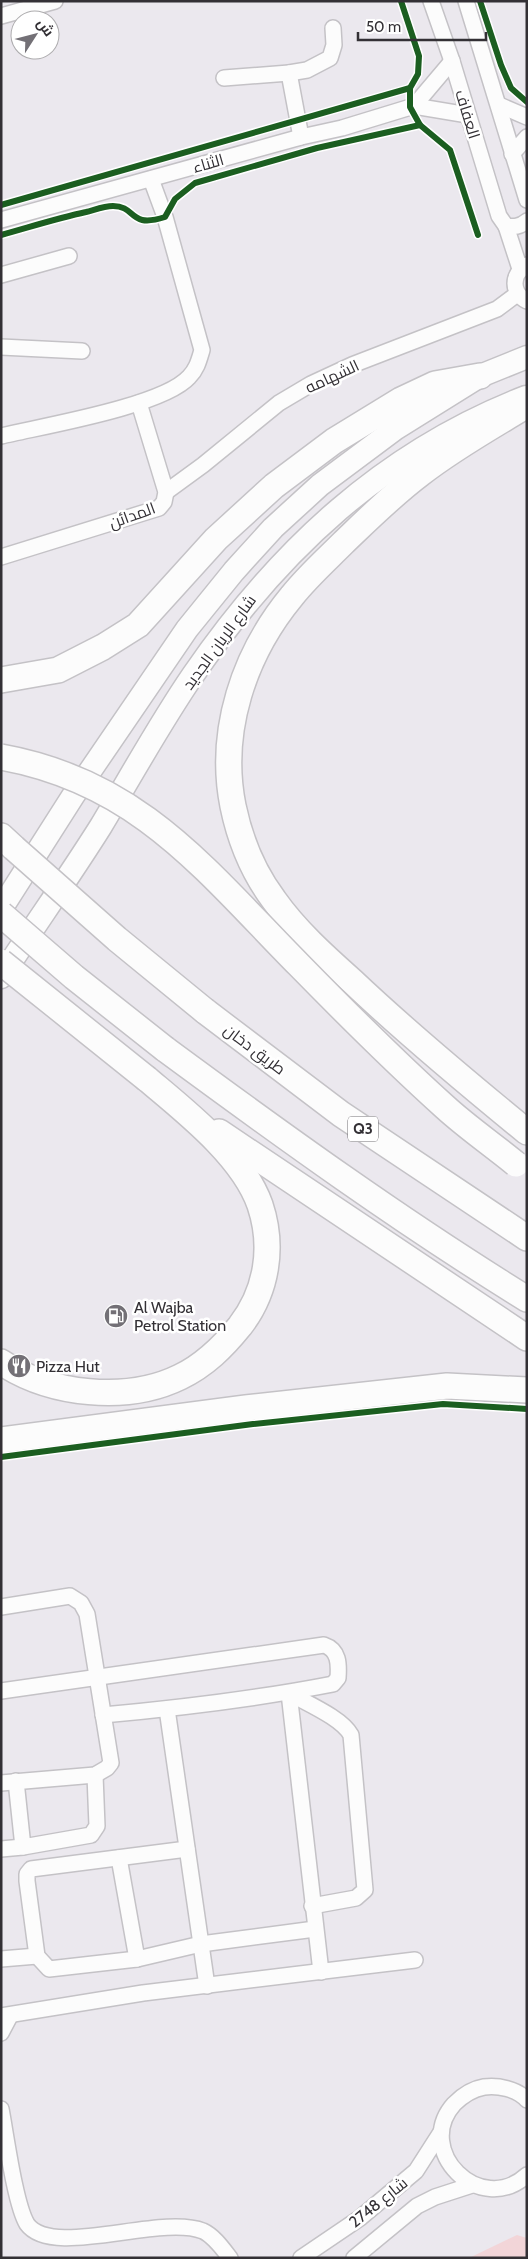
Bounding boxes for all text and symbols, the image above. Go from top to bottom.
north arrow [10,10,60,60]
scale bar [358,10,486,42]
text: ش [33,15,58,40]
text: 50 m [366,18,401,36]
street label: العفاف [451,87,484,141]
street label: الثناء [190,150,226,177]
street label: الشهامه [302,356,363,398]
street label: المدائن [106,498,158,534]
street label: شارع الريان الجديد [179,591,262,695]
street label: طريق دخان [220,1020,289,1079]
road number: Q3 [348,1116,378,1142]
place label: Al Wajba Petrol Station [134,1298,226,1335]
fuel station icon: Al Wajba Petrol Station [103,1303,129,1329]
restaurant icon: Pizza Hut [6,1353,32,1379]
place label: Pizza Hut [36,1357,100,1376]
street label: شارع 2748 [345,2173,413,2233]

